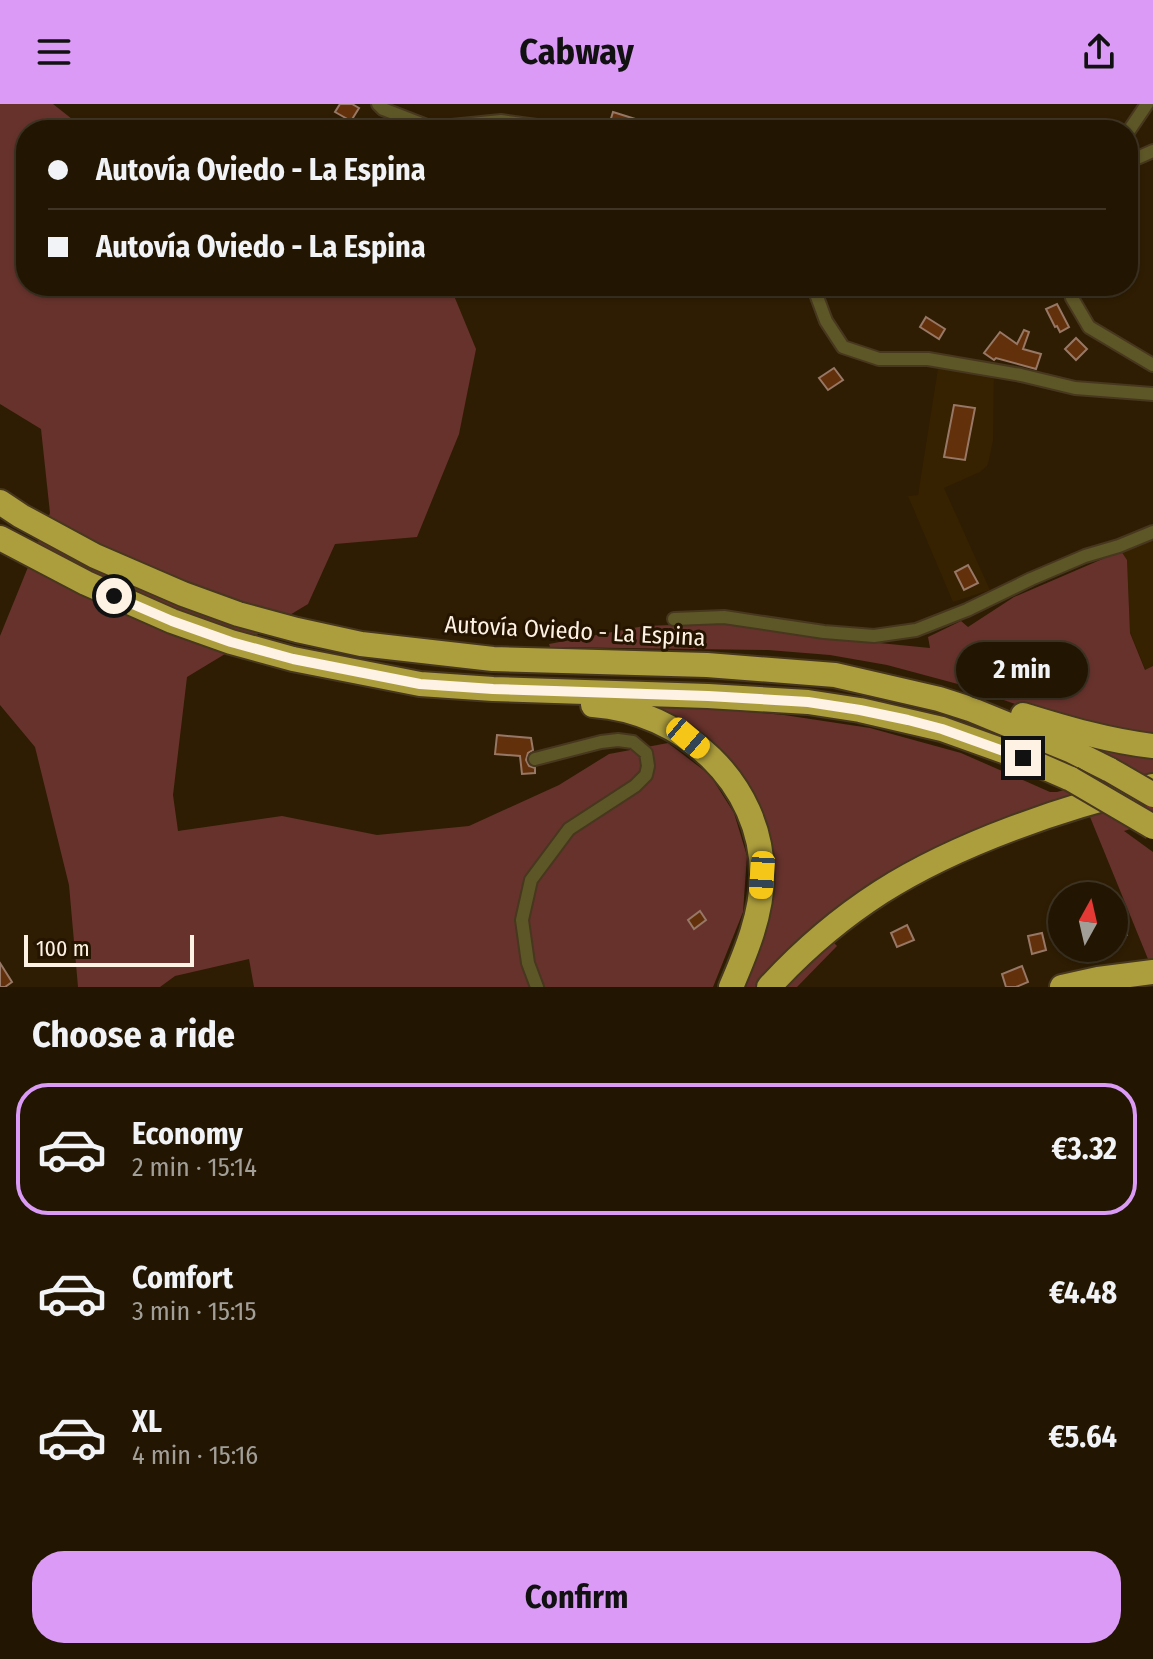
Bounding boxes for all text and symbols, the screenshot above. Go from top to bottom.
icon: menu [32,30,76,74]
text: Cabway [519,30,634,74]
icon: share [1077,30,1121,74]
text: Autovía Oviedo - La Espina [96,152,426,188]
text: Autovía Oviedo - La Espina [96,229,426,265]
route start [96,578,132,614]
street label: Autovía Oviedo - La Espina [444,610,706,652]
callout: 2 min [957,642,1089,698]
text: 2 min [993,654,1051,685]
car [662,713,714,763]
route end [1005,740,1041,776]
car [748,850,776,900]
north arrow [1048,882,1128,962]
map controls [1048,882,1128,962]
scale bar [24,931,194,967]
text: 100 m [36,935,90,962]
text: Choose a ride [32,1013,235,1057]
icon: car [36,1113,108,1185]
text: Economy [132,1116,243,1152]
text: €3.32 [1052,1131,1117,1167]
text: 2 min · 15:14 [132,1152,257,1183]
icon: car [36,1257,108,1329]
text: Comfort [132,1260,233,1296]
text: €4.48 [1049,1275,1117,1311]
text: 3 min · 15:15 [132,1296,256,1327]
icon: car [36,1401,108,1473]
text: XL [132,1404,162,1440]
text: €5.64 [1049,1419,1117,1455]
text: 4 min · 15:16 [132,1440,258,1471]
button: Confirm [32,1551,1121,1643]

